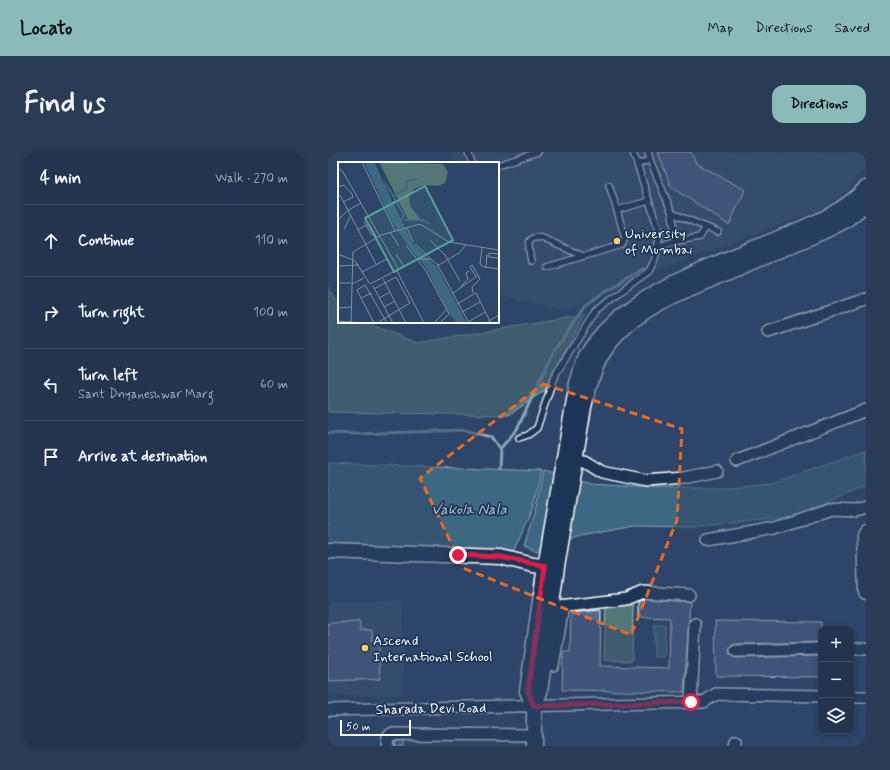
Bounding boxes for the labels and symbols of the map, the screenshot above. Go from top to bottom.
inset map [338,162,499,323]
place label: University of Mumbai [625,225,692,259]
marker: University of Mumbai [612,236,622,246]
water label: Vakola Nala [431,500,507,520]
route end [449,546,467,564]
place label: Ascend International School [373,632,493,666]
marker: Ascend International School [360,643,370,653]
route start [682,693,700,711]
street label: Sharada Devi Road [376,699,486,719]
scale bar [340,718,411,737]

